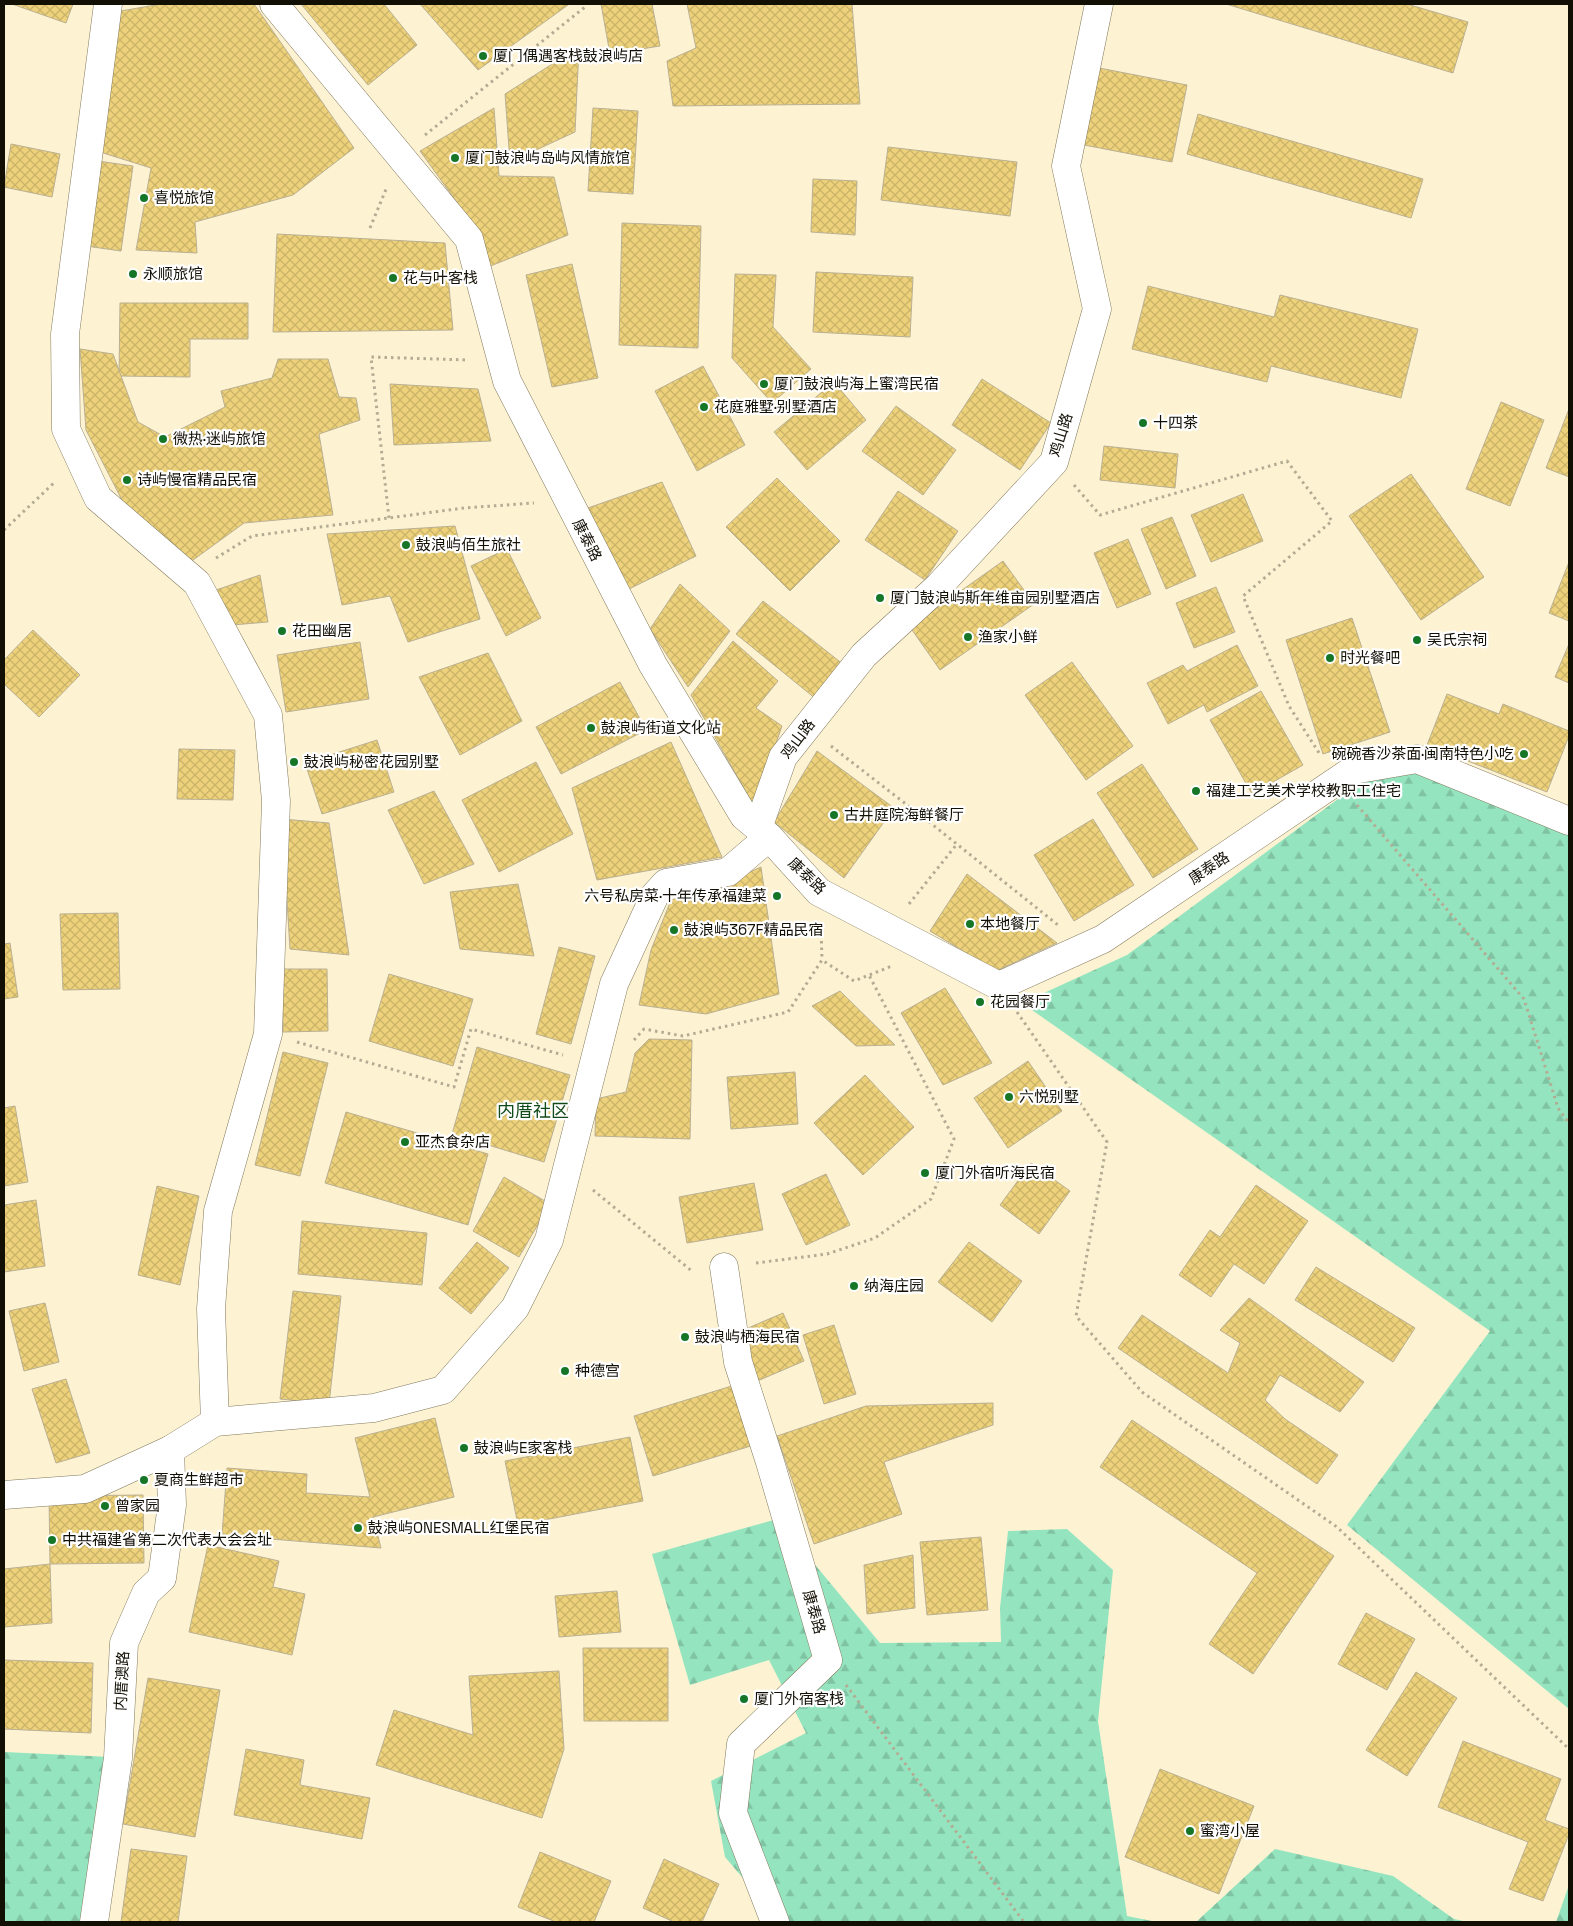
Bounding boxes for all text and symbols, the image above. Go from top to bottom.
place label: 厦门偶遇客栈鼓浪屿店 [493,46,643,65]
marker: 厦门偶遇客栈鼓浪屿店 [477,50,489,62]
place label: 厦门鼓浪屿岛屿风情旅馆 [465,148,630,167]
marker: 厦门鼓浪屿岛屿风情旅馆 [449,152,461,164]
place label: 喜悦旅馆 [154,188,214,207]
marker: 喜悦旅馆 [138,192,150,204]
place label: 永顺旅馆 [143,264,203,283]
marker: 永顺旅馆 [127,268,139,280]
place label: 花与叶客栈 [403,268,478,287]
marker: 花与叶客栈 [387,272,399,284]
place label: 厦门鼓浪屿海上蜜湾民宿 [774,374,939,393]
marker: 厦门鼓浪屿海上蜜湾民宿 [758,378,770,390]
place label: 花庭雅墅·别墅酒店 [714,397,837,416]
marker: 花庭雅墅·别墅酒店 [698,401,710,413]
street label: 鸡山路 [1045,411,1076,459]
place label: 十四茶 [1153,413,1198,432]
marker: 十四茶 [1137,417,1149,429]
place label: 微热·迷屿旅馆 [173,429,266,448]
marker: 微热·迷屿旅馆 [157,433,169,445]
place label: 诗屿慢宿精品民宿 [137,470,257,489]
marker: 诗屿慢宿精品民宿 [121,474,133,486]
street label: 康泰路 [569,515,606,564]
place label: 鼓浪屿佰生旅社 [416,535,521,554]
marker: 鼓浪屿佰生旅社 [400,539,412,551]
place label: 厦门鼓浪屿斯年维亩园别墅酒店 [890,588,1100,607]
marker: 厦门鼓浪屿斯年维亩园别墅酒店 [874,592,886,604]
place label: 花田幽居 [292,621,352,640]
marker: 花田幽居 [276,625,288,637]
place label: 渔家小鲜 [978,627,1038,646]
place label: 吴氏宗祠 [1427,630,1487,649]
marker: 渔家小鲜 [962,631,974,643]
marker: 吴氏宗祠 [1411,634,1423,646]
place label: 时光餐吧 [1340,648,1400,667]
marker: 时光餐吧 [1324,652,1336,664]
street label: 鸡山路 [776,715,819,762]
place label: 鼓浪屿街道文化站 [601,718,721,737]
marker: 鼓浪屿街道文化站 [585,722,597,734]
place label: 碗碗香沙茶面·闽南特色小吃 [1331,744,1514,763]
marker: 碗碗香沙茶面·闽南特色小吃 [1518,748,1530,760]
place label: 鼓浪屿秘密花园别墅 [304,752,439,771]
marker: 鼓浪屿秘密花园别墅 [288,756,300,768]
place label: 福建工艺美术学校教职工住宅 [1206,781,1401,800]
marker: 福建工艺美术学校教职工住宅 [1190,785,1202,797]
place label: 古井庭院海鲜餐厅 [844,805,964,824]
marker: 古井庭院海鲜餐厅 [828,809,840,821]
street label: 康泰路 [1185,847,1233,888]
street label: 康泰路 [785,853,830,898]
place label: 六号私房菜·十年传承福建菜 [584,886,767,905]
marker: 六号私房菜·十年传承福建菜 [771,890,783,902]
place label: 本地餐厅 [980,914,1040,933]
marker: 本地餐厅 [964,918,976,930]
place label: 鼓浪屿367F精品民宿 [684,920,824,939]
marker: 鼓浪屿367F精品民宿 [668,924,680,936]
place label: 花园餐厅 [990,992,1050,1011]
marker: 花园餐厅 [974,996,986,1008]
place label: 六悦别墅 [1019,1087,1079,1106]
marker: 六悦别墅 [1003,1091,1015,1103]
district label: 内厝社区 [497,1099,569,1122]
place label: 亚杰食杂店 [415,1132,490,1151]
marker: 亚杰食杂店 [399,1136,411,1148]
place label: 厦门外宿听海民宿 [935,1163,1055,1182]
marker: 厦门外宿听海民宿 [919,1167,931,1179]
place label: 纳海庄园 [864,1276,924,1295]
marker: 纳海庄园 [848,1280,860,1292]
place label: 鼓浪屿栖海民宿 [695,1327,800,1346]
marker: 鼓浪屿栖海民宿 [679,1331,691,1343]
place label: 种德宫 [575,1361,620,1380]
marker: 种德宫 [559,1365,571,1377]
place label: 鼓浪屿E家客栈 [474,1438,572,1457]
marker: 鼓浪屿E家客栈 [458,1442,470,1454]
place label: 夏商生鲜超市 [154,1470,244,1489]
marker: 夏商生鲜超市 [138,1474,150,1486]
place label: 曾家园 [115,1496,160,1515]
marker: 曾家园 [99,1500,111,1512]
place label: 鼓浪屿ONESMALL红堡民宿 [368,1518,549,1537]
marker: 鼓浪屿ONESMALL红堡民宿 [352,1522,364,1534]
place label: 中共福建省第二次代表大会会址 [62,1530,272,1549]
marker: 中共福建省第二次代表大会会址 [46,1534,58,1546]
street label: 康泰路 [799,1588,830,1636]
street label: 内厝澳路 [110,1651,133,1711]
place label: 厦门外宿客栈 [754,1689,844,1708]
marker: 厦门外宿客栈 [738,1693,750,1705]
place label: 蜜湾小屋 [1200,1821,1260,1840]
marker: 蜜湾小屋 [1184,1825,1196,1837]

